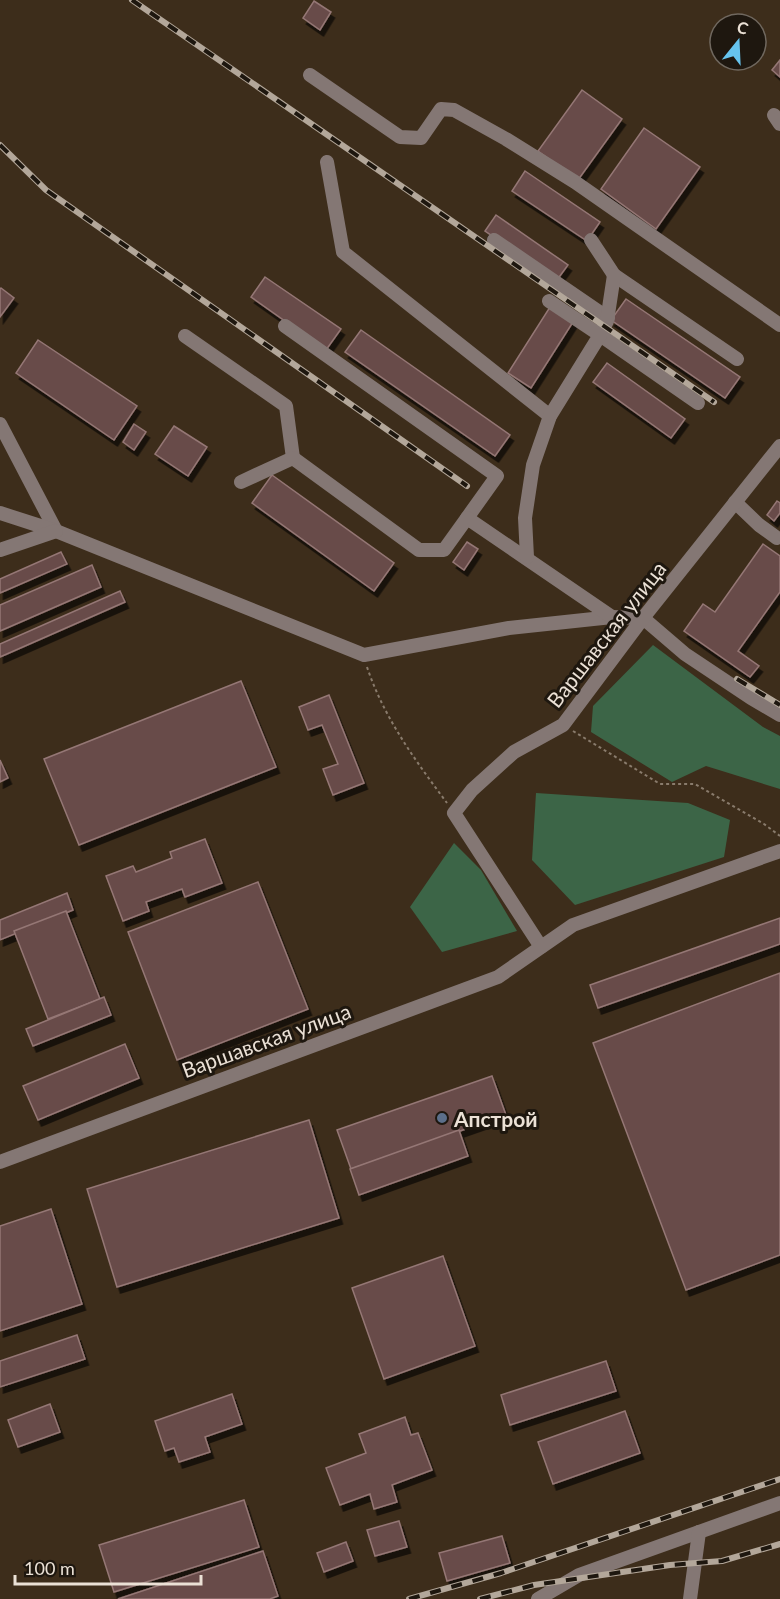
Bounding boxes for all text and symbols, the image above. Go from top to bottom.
north arrow [708,12,768,72]
text: С [735,17,751,38]
street label: Варшавская улица [541,556,671,712]
street label: Варшавская улица [178,998,354,1082]
place label: Апстрой [453,1106,538,1131]
marker: Апстрой [435,1111,449,1125]
scale bar [15,1548,201,1586]
text: 100 m [24,1557,75,1579]

